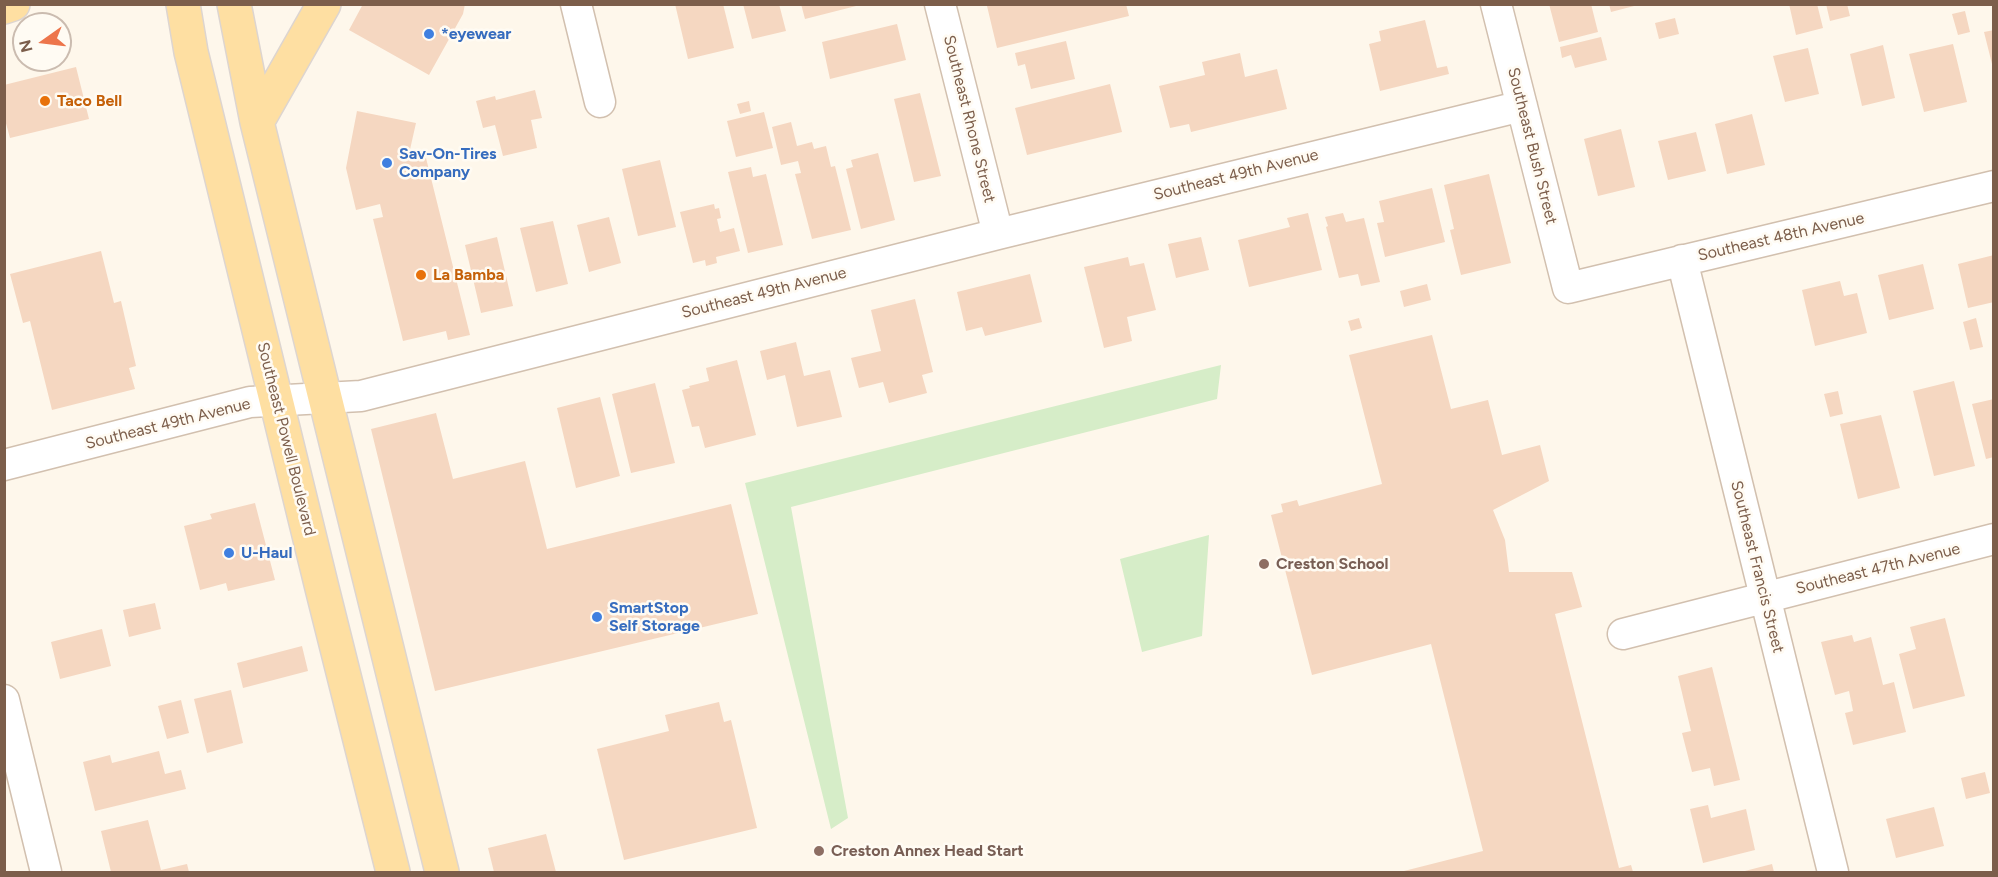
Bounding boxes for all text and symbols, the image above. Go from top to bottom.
north arrow [12,12,72,72]
place label: *eyewear [441,24,511,44]
marker: *eyewear [422,27,436,41]
street label: Southeast Rhone Street [939,33,999,205]
text: N [15,38,37,54]
street label: Southeast Bush Street [1503,65,1561,227]
place label: Taco Bell [57,91,122,111]
marker: Taco Bell [38,94,52,108]
place label: Sav-On-Tires Company [399,144,497,182]
street label: Southeast 49th Avenue [1152,145,1320,205]
marker: Sav-On-Tires Company [380,156,394,170]
street label: Southeast 48th Avenue [1696,209,1866,265]
street label: Southeast 49th Avenue [680,263,848,323]
place label: La Bamba [433,265,504,285]
marker: La Bamba [414,268,428,282]
street label: Southeast Powell Boulevard [253,340,319,538]
street label: Southeast 49th Avenue [84,394,252,454]
street label: Southeast Francis Street [1726,479,1788,655]
street label: Southeast 47th Avenue [1794,539,1962,599]
place label: U-Haul [241,543,292,563]
marker: U-Haul [222,546,236,560]
place label: Creston School [1276,554,1389,574]
marker: Creston School [1257,557,1271,571]
place label: SmartStop Self Storage [609,598,700,636]
marker: SmartStop Self Storage [590,610,604,624]
place label: Creston Annex Head Start [831,841,1024,861]
marker: Creston Annex Head Start [812,844,826,858]

